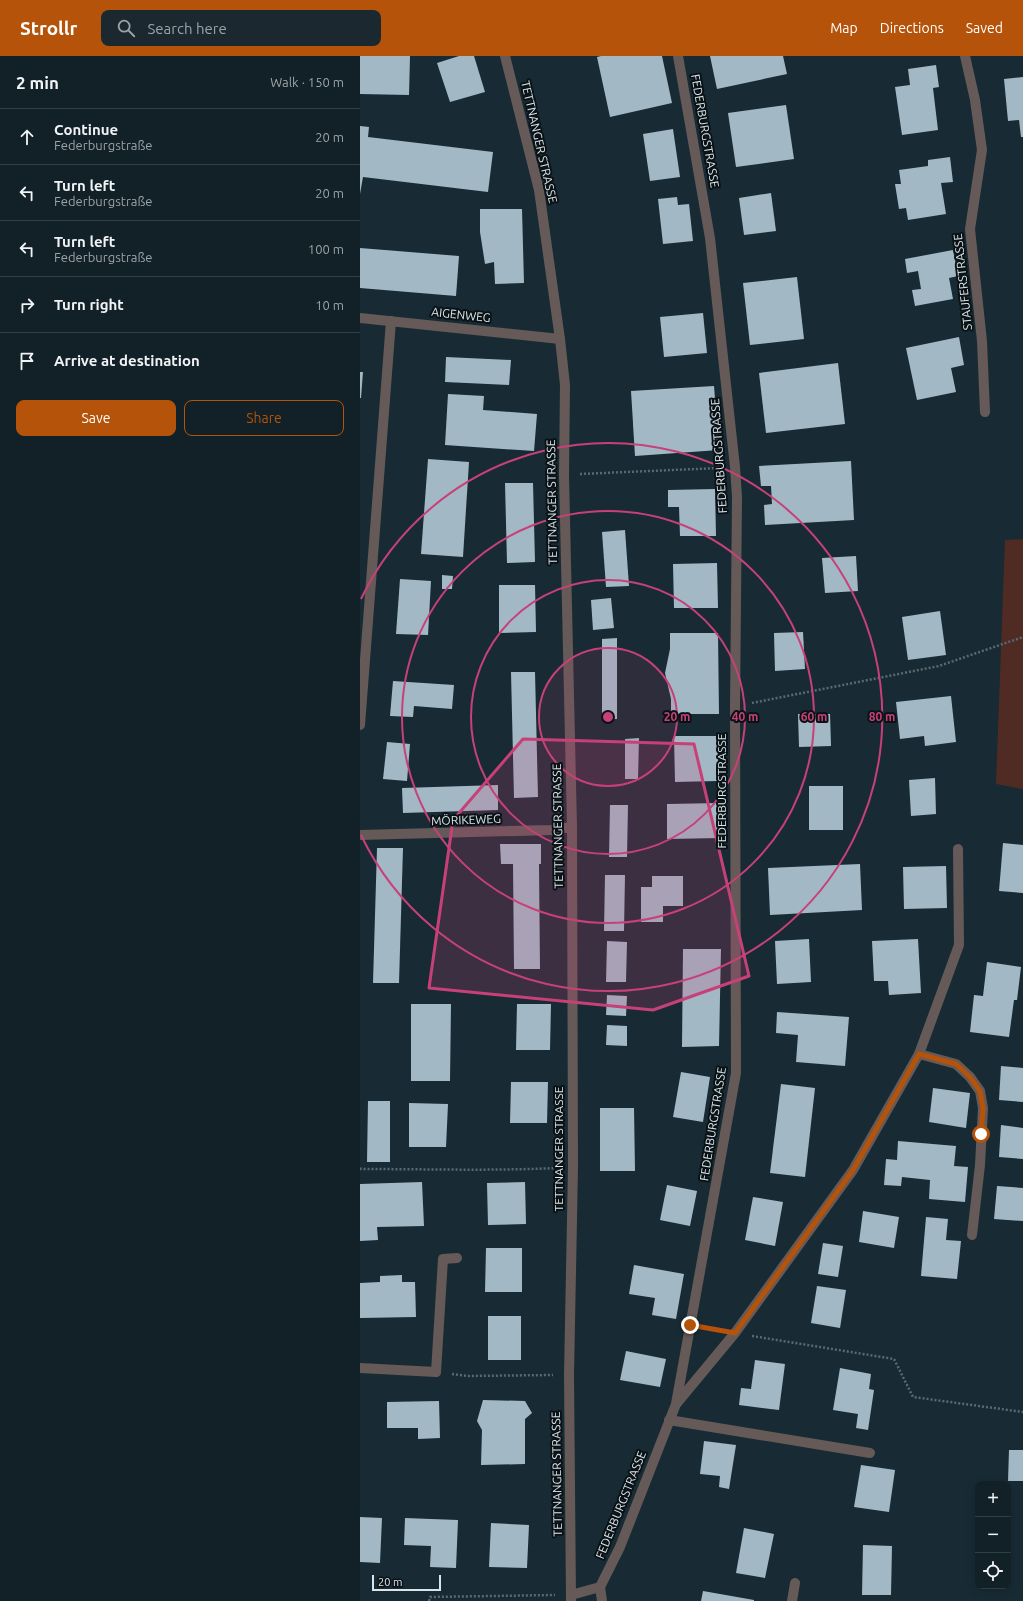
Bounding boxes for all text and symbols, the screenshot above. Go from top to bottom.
search box [101,10,381,46]
text: Strollr [20,17,77,39]
icon: search [115,17,137,39]
text: Search here [147,20,227,37]
text: Map [830,20,858,36]
text: Directions [880,20,944,36]
text: Saved [966,20,1003,36]
text: 2 min [16,73,59,92]
street label: FEDERBURGSTRASSE [689,73,722,189]
text: Walk · 150 m [270,75,344,89]
street label: TETTNANGER STRASSE [519,80,560,204]
text: Continue [54,121,118,138]
icon: ahead [16,126,38,148]
text: 20 m [315,130,344,144]
text: Federburgstraße [54,138,153,152]
text: Turn left [54,177,115,194]
icon: left [16,182,38,204]
text: 20 m [315,186,344,200]
text: Federburgstraße [54,194,153,208]
text: Turn left [54,233,115,250]
street label: STAUFERSTRASSE [951,233,974,331]
icon: left [16,238,38,260]
text: 100 m [308,242,344,256]
text: Federburgstraße [54,250,153,264]
icon: right [16,294,38,316]
text: Turn right [54,296,124,313]
text: 10 m [315,298,344,312]
street label: AIGENWEG [431,305,491,324]
icon: arrive [16,350,38,372]
text: Arrive at destination [54,352,200,369]
street label: FEDERBURGSTRASSE [708,398,729,514]
button: Save [16,400,176,436]
button: Share [184,400,344,436]
street label: TETTNANGER STRASSE [544,439,559,565]
centre of rings [601,710,615,724]
text: 20 m [664,710,690,723]
text: 40 m [732,710,758,723]
text: 60 m [801,710,827,723]
text: 80 m [869,710,895,723]
street label: FEDERBURGSTRASSE [715,733,728,848]
street label: TETTNANGER STRASSE [550,763,565,889]
street label: MÖRIKEWEG [431,812,501,827]
street label: FEDERBURGSTRASSE [697,1066,728,1182]
street label: TETTNANGER STRASSE [552,1086,565,1211]
route start [972,1125,990,1143]
route end [681,1316,699,1334]
street label: TETTNANGER STRASSE [549,1411,564,1537]
street label: FEDERBURGSTRASSE [593,1449,648,1561]
map controls [975,1481,1011,1589]
button: + [975,1481,1011,1517]
button: − [975,1517,1011,1553]
button: locate [975,1553,1011,1589]
scale bar [372,1573,441,1592]
text: 20 m [378,1576,402,1588]

